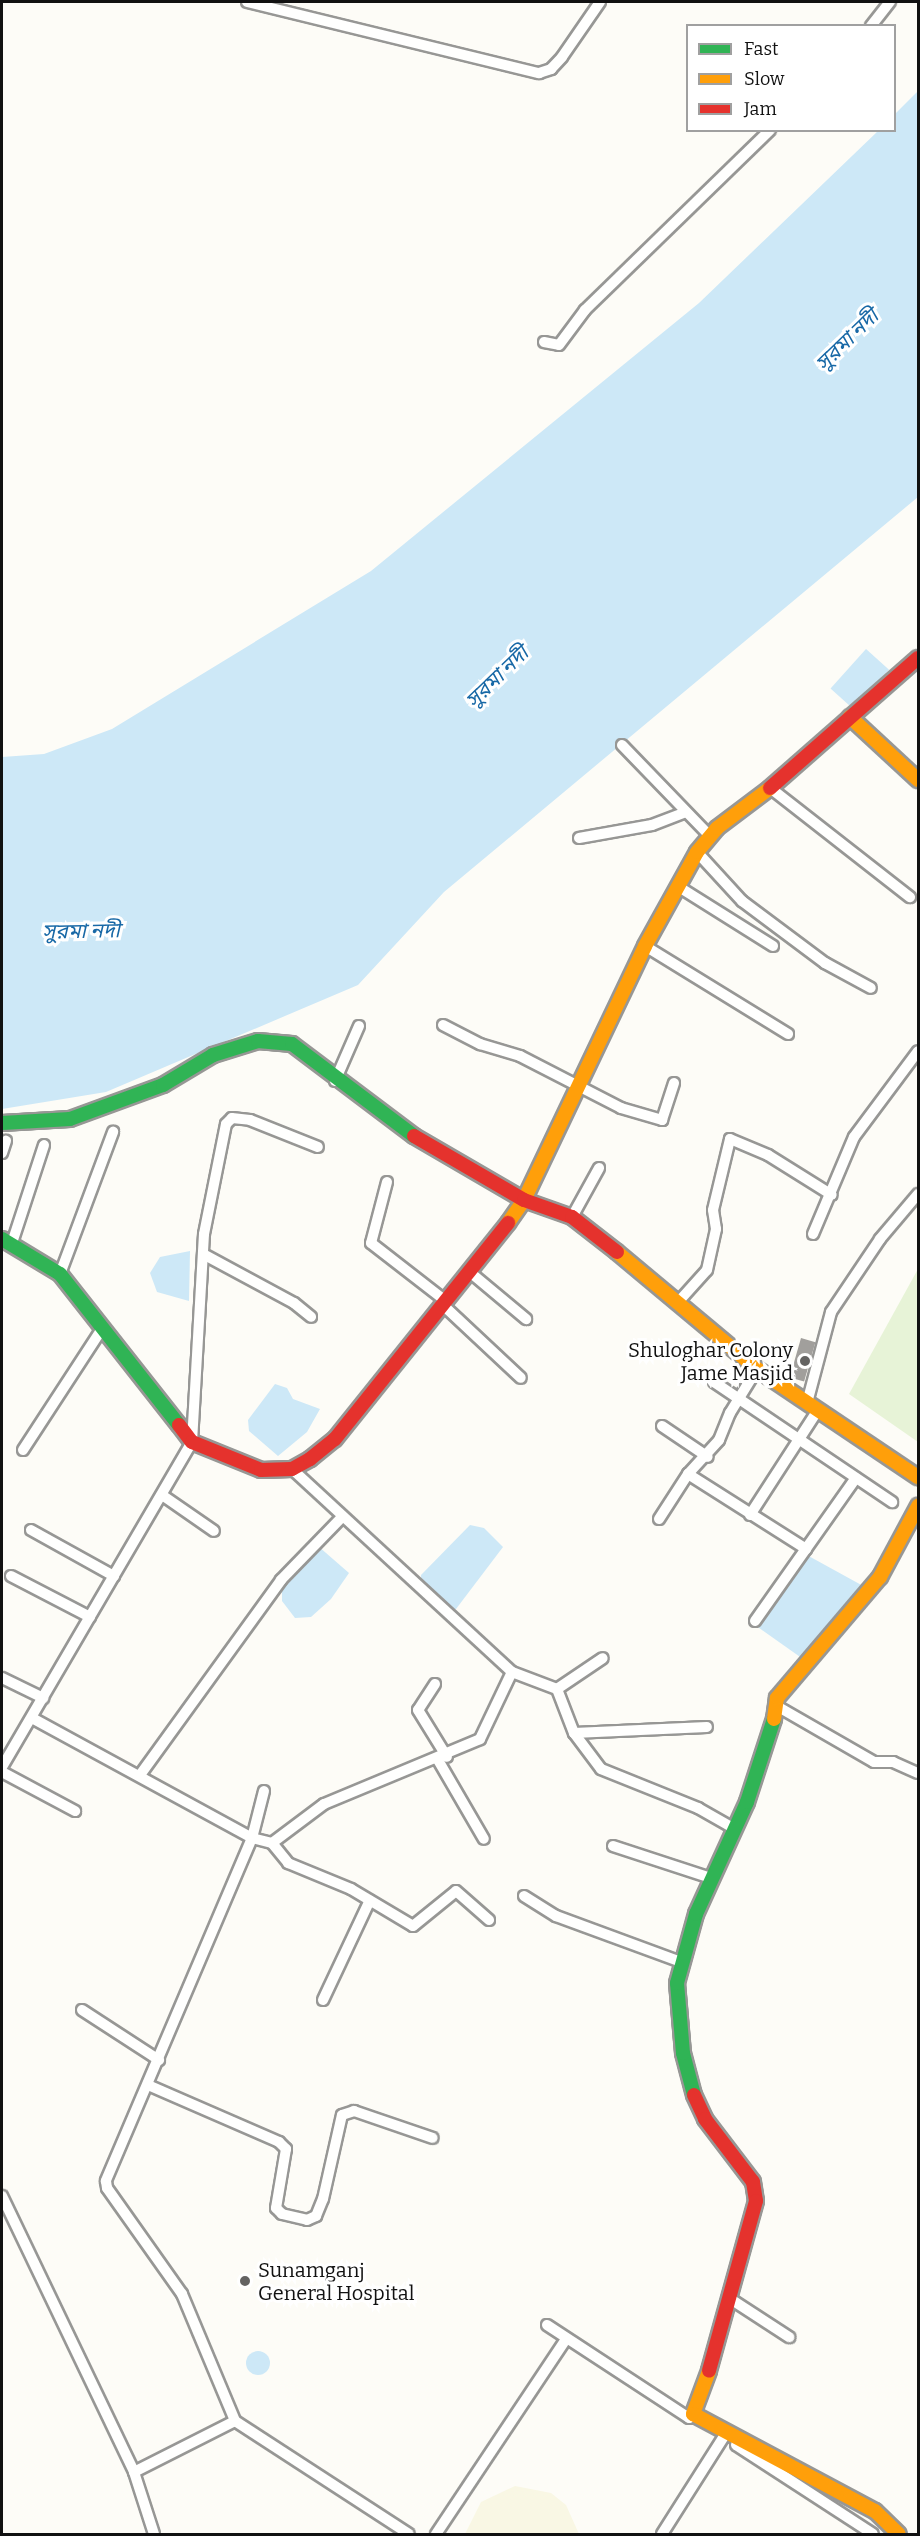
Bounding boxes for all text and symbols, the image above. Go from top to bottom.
legend [686,24,896,132]
text: Fast [744,38,779,60]
text: Slow [744,68,784,90]
text: Jam [744,98,777,120]
water label: সুরমা নদী [810,304,884,376]
water label: সুরমা নদী [460,641,534,713]
water label: সুরমা নদী [42,918,120,944]
place label: Shuloghar Colony Jame Masjid [628,1338,793,1385]
marker: Shuloghar Colony Jame Masjid [798,1354,812,1368]
place label: Sunamganj General Hospital [258,2258,414,2305]
marker: Sunamganj General Hospital [236,2272,254,2290]

